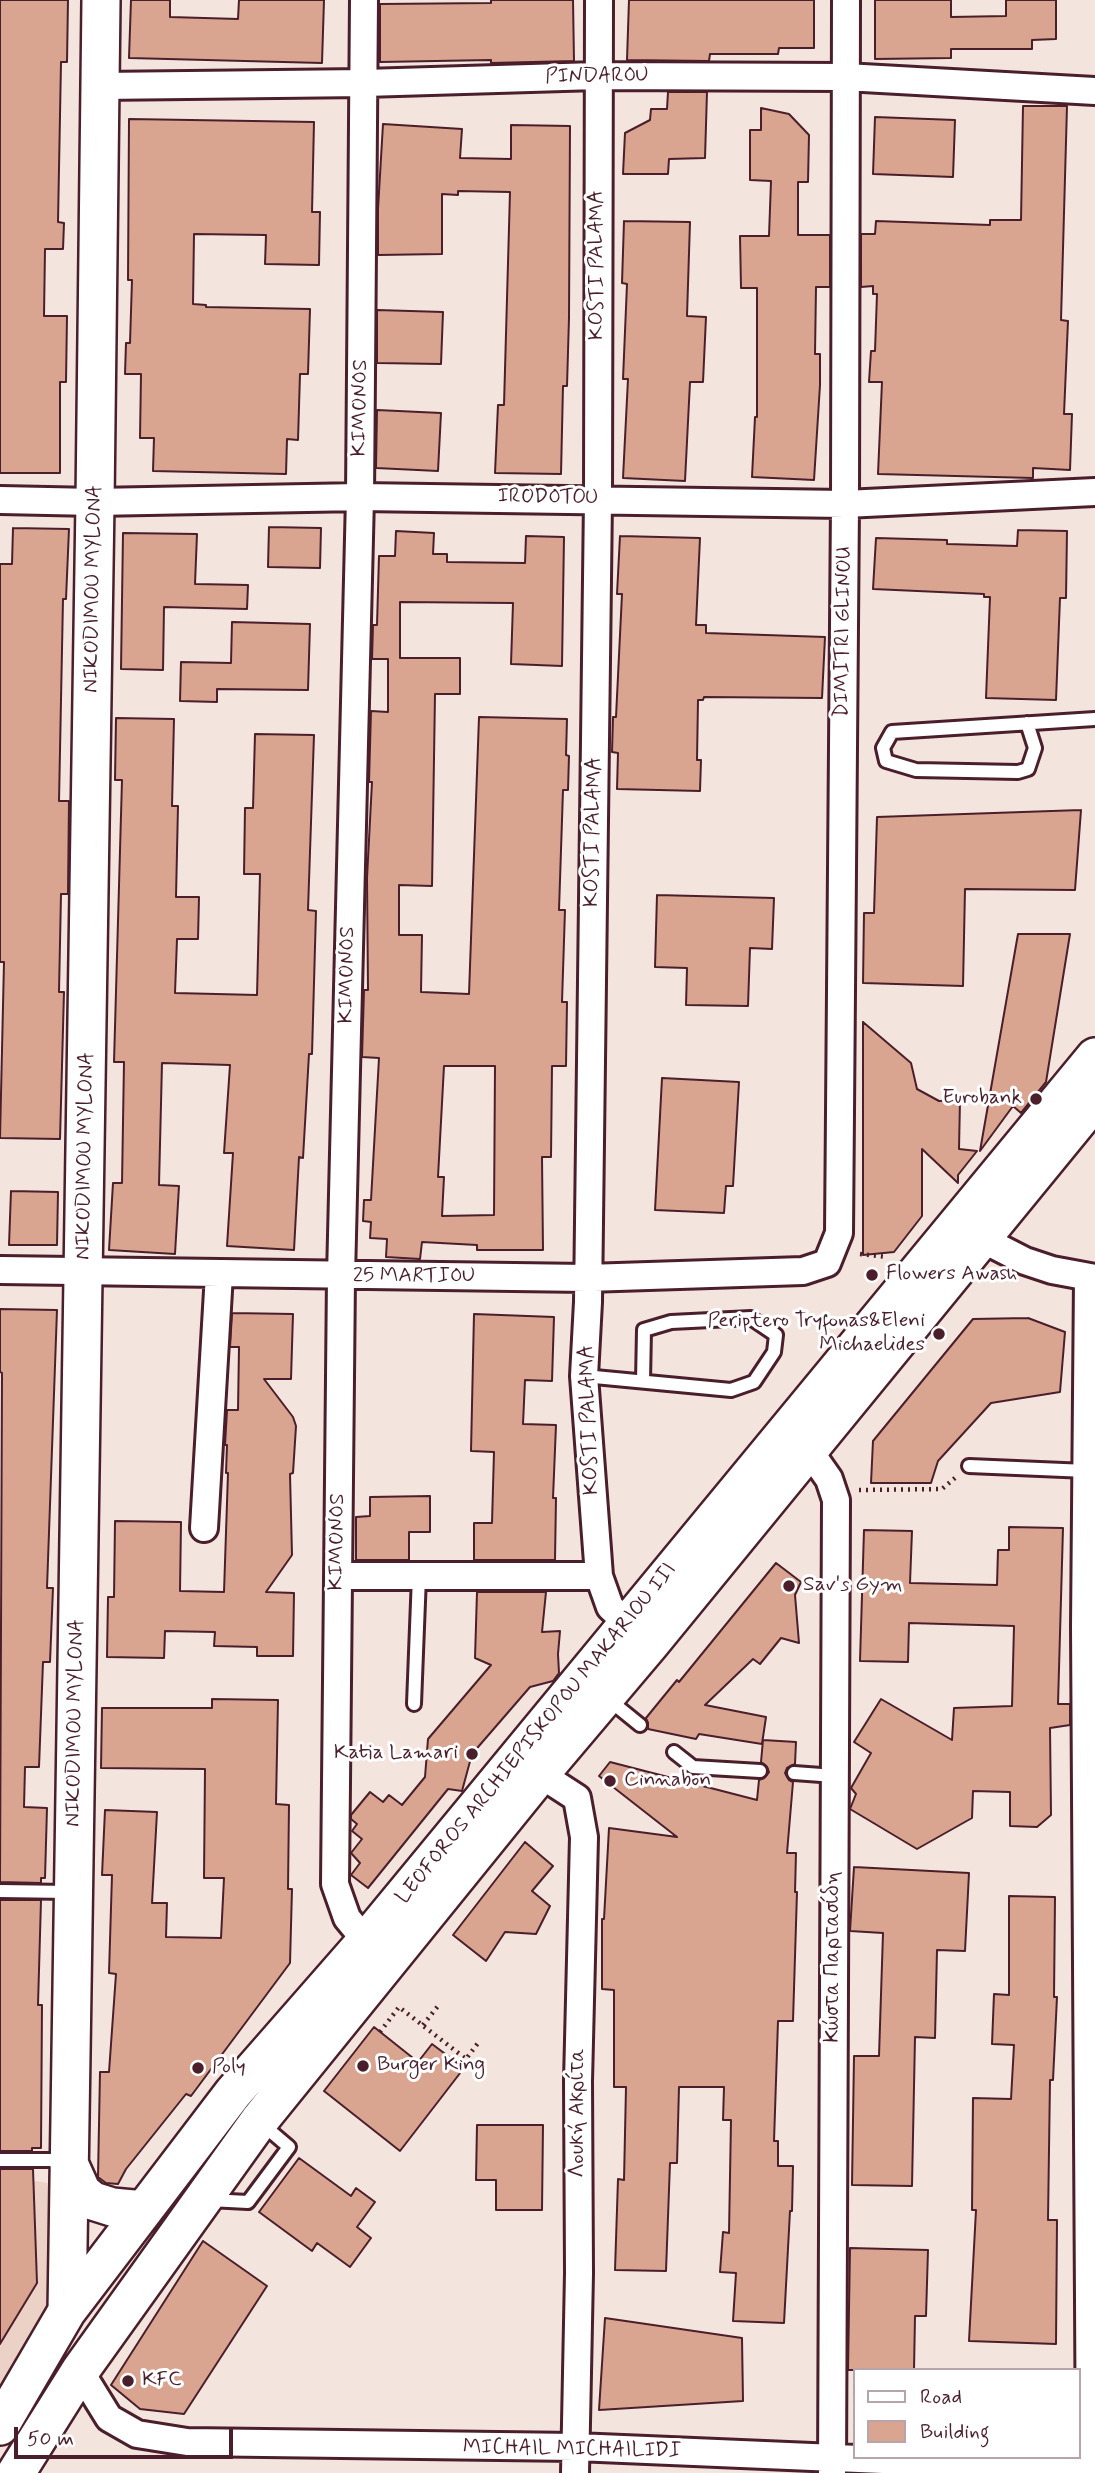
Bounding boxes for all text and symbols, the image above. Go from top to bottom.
street label: PINDAROU [545,63,649,91]
street label: KOSTI PALAMA [585,190,611,340]
street label: KIMONOS [348,359,374,457]
street label: NIKODIMOU MYLONA [80,485,108,693]
street label: IRODOTOU [497,485,599,511]
street label: DIMITRI GLINOU [830,546,858,718]
street label: KOSTI PALAMA [580,757,608,907]
street label: KIMONOS [335,926,361,1024]
street label: NIKODIMOU MYLONA [72,1052,100,1260]
place label: Eurobank [942,1086,1022,1112]
marker: Eurobank [1028,1091,1044,1107]
place label: Flowers Awash [886,1262,1017,1288]
street label: 25 MARTIOU [353,1264,475,1290]
marker: Flowers Awash [864,1267,880,1283]
place label: Periptero Tryfonas&Eleni Michaelides [707,1309,925,1359]
marker: Periptero Tryfonas&Eleni Michaelides [931,1326,947,1342]
street label: KOSTI PALAMA [575,1344,605,1496]
street label: KIMONOS [325,1493,351,1591]
street label: LEOFOROS ARCHIEPISKOPOU MAKARIOU III [391,1558,683,1910]
place label: Sav's Gym [803,1573,902,1599]
marker: Sav's Gym [781,1578,797,1594]
street label: NIKODIMOU MYLONA [62,1619,90,1827]
place label: Katia Lamari [334,1741,458,1767]
marker: Katia Lamari [464,1746,480,1762]
place label: Cinnabon [624,1768,711,1794]
marker: Cinnabon [602,1773,618,1789]
street label: Κώστα Παρτασίδη [821,1871,847,2043]
street label: Λουκή Ακρίτα [566,2048,592,2178]
place label: Burger King [377,2053,485,2079]
place label: Poly [212,2055,246,2081]
marker: Burger King [355,2058,371,2074]
marker: Poly [190,2060,206,2076]
place label: KFC [142,2368,182,2394]
legend [853,2368,1081,2459]
marker: KFC [120,2373,136,2389]
text: Road [920,2383,962,2411]
scale bar [18,2414,236,2458]
text: Building [920,2418,990,2446]
text: 50 m [27,2425,74,2453]
street label: MICHAIL MICHAILIDI [463,2435,681,2465]

